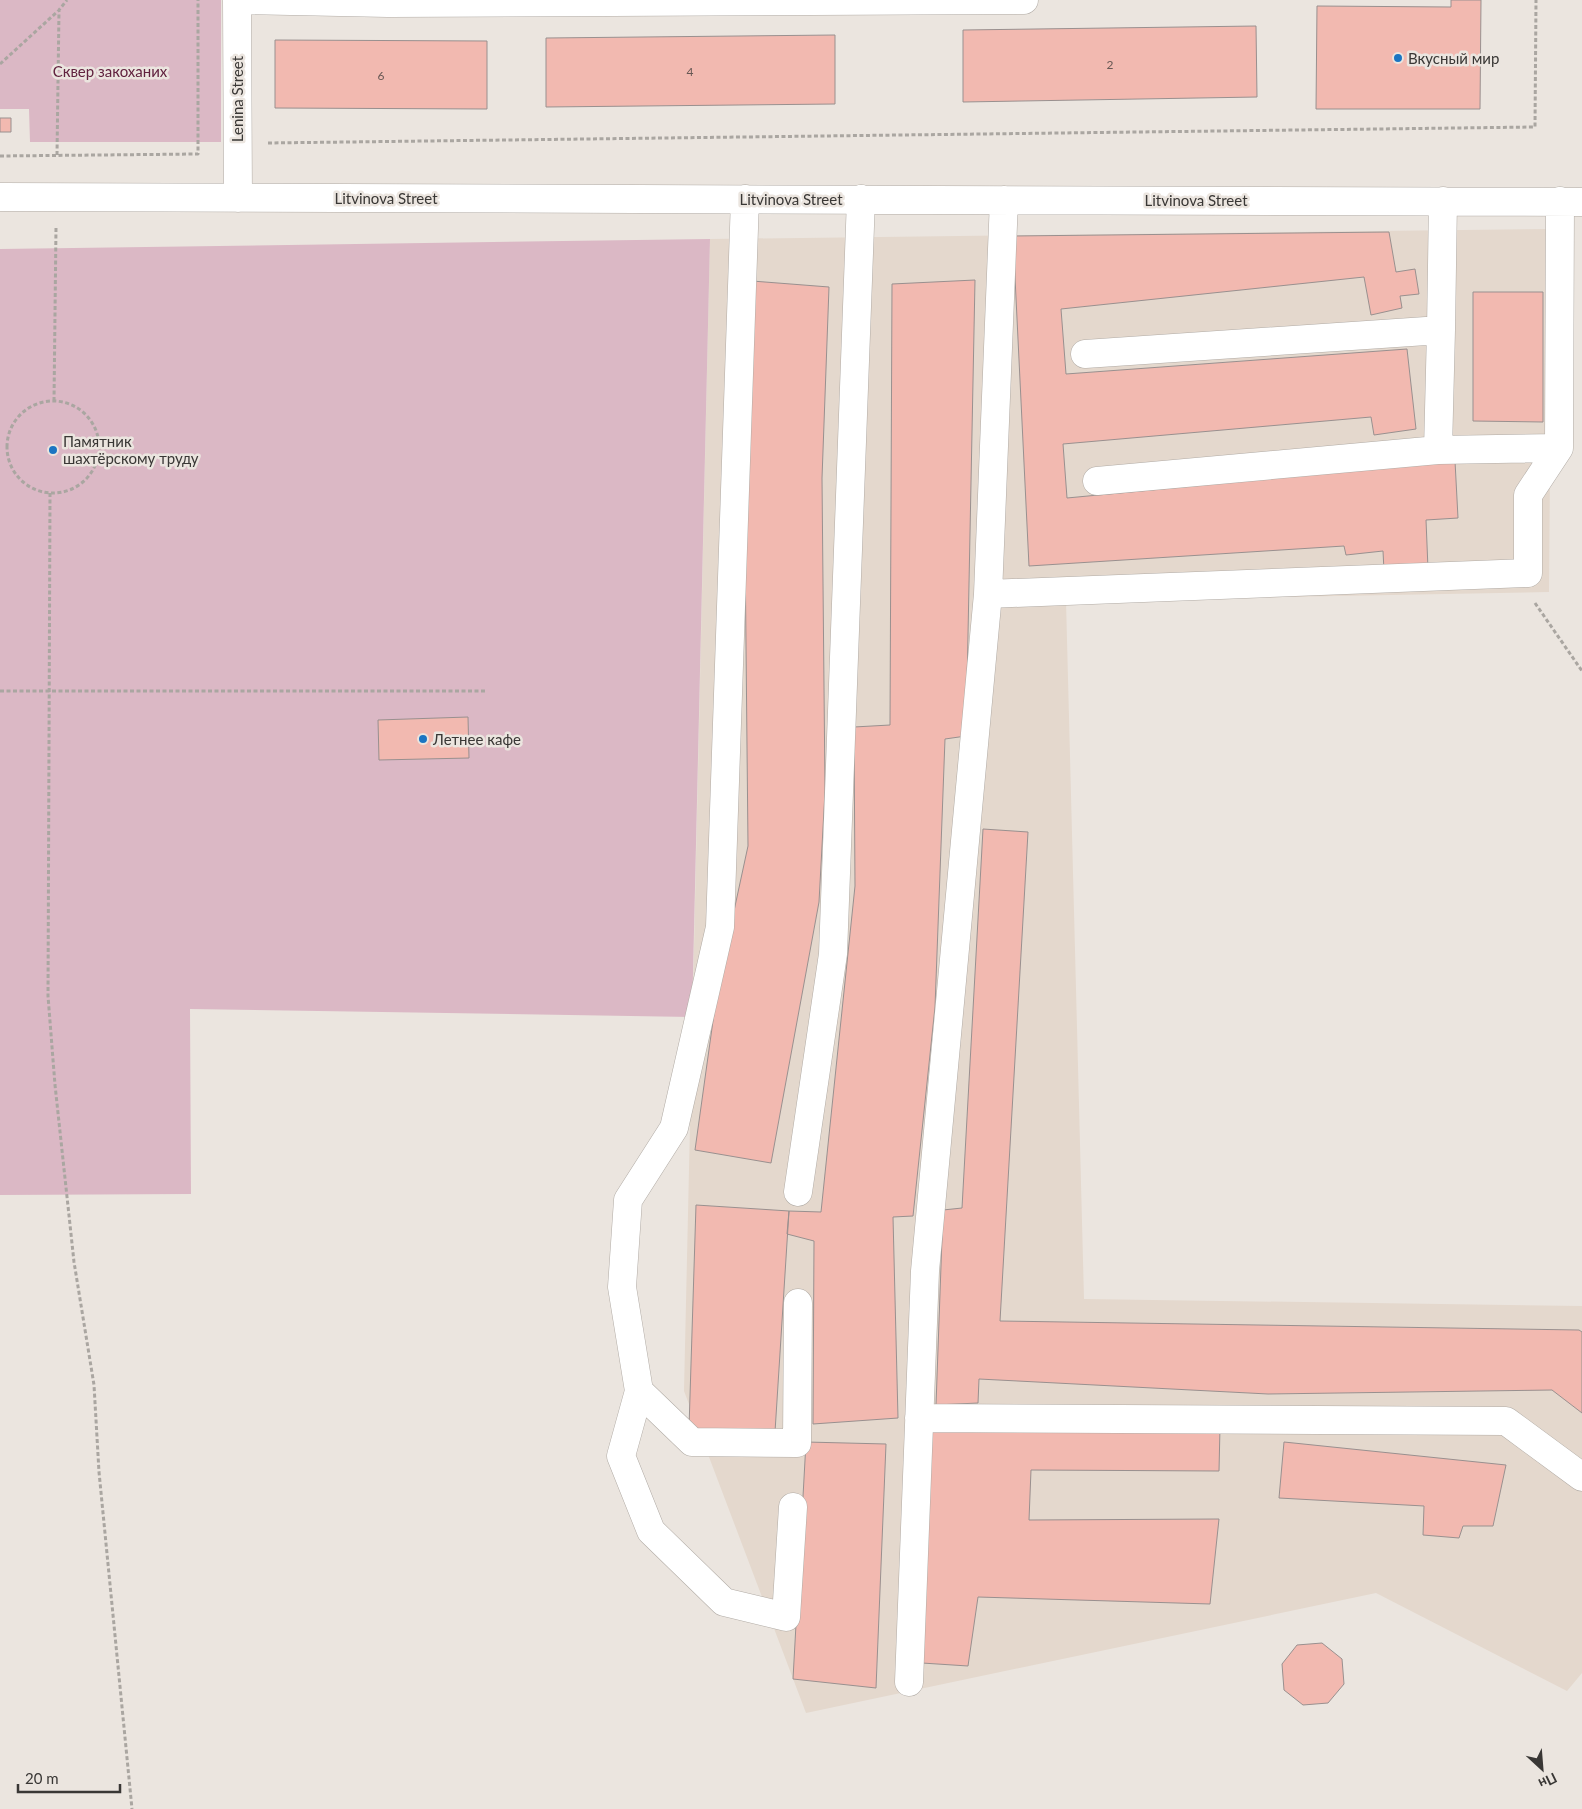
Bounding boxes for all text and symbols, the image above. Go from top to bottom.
place label: Вкусный мир [1408,49,1499,67]
marker: Вкусный мир [1392,52,1404,64]
street label: Lenina Street [228,55,246,142]
house number: 2 [1107,57,1114,72]
park label: Сквер закоханих [53,62,168,80]
house number: 4 [687,64,694,79]
house number: 6 [378,68,385,83]
street label: Litvinova Street [334,189,438,207]
street label: Litvinova Street [739,190,843,208]
street label: Litvinova Street [1144,191,1248,209]
place label: Памятник шахтёрскому труду [63,432,199,467]
marker: Памятник шахтёрскому труду [47,444,59,456]
place label: Летнее кафе [432,730,521,748]
marker: Летнее кафе [417,733,429,745]
north arrow [1517,1744,1567,1794]
scale bar [18,1762,120,1794]
text: 20 m [25,1769,59,1787]
text: Пн [1536,1769,1560,1793]

